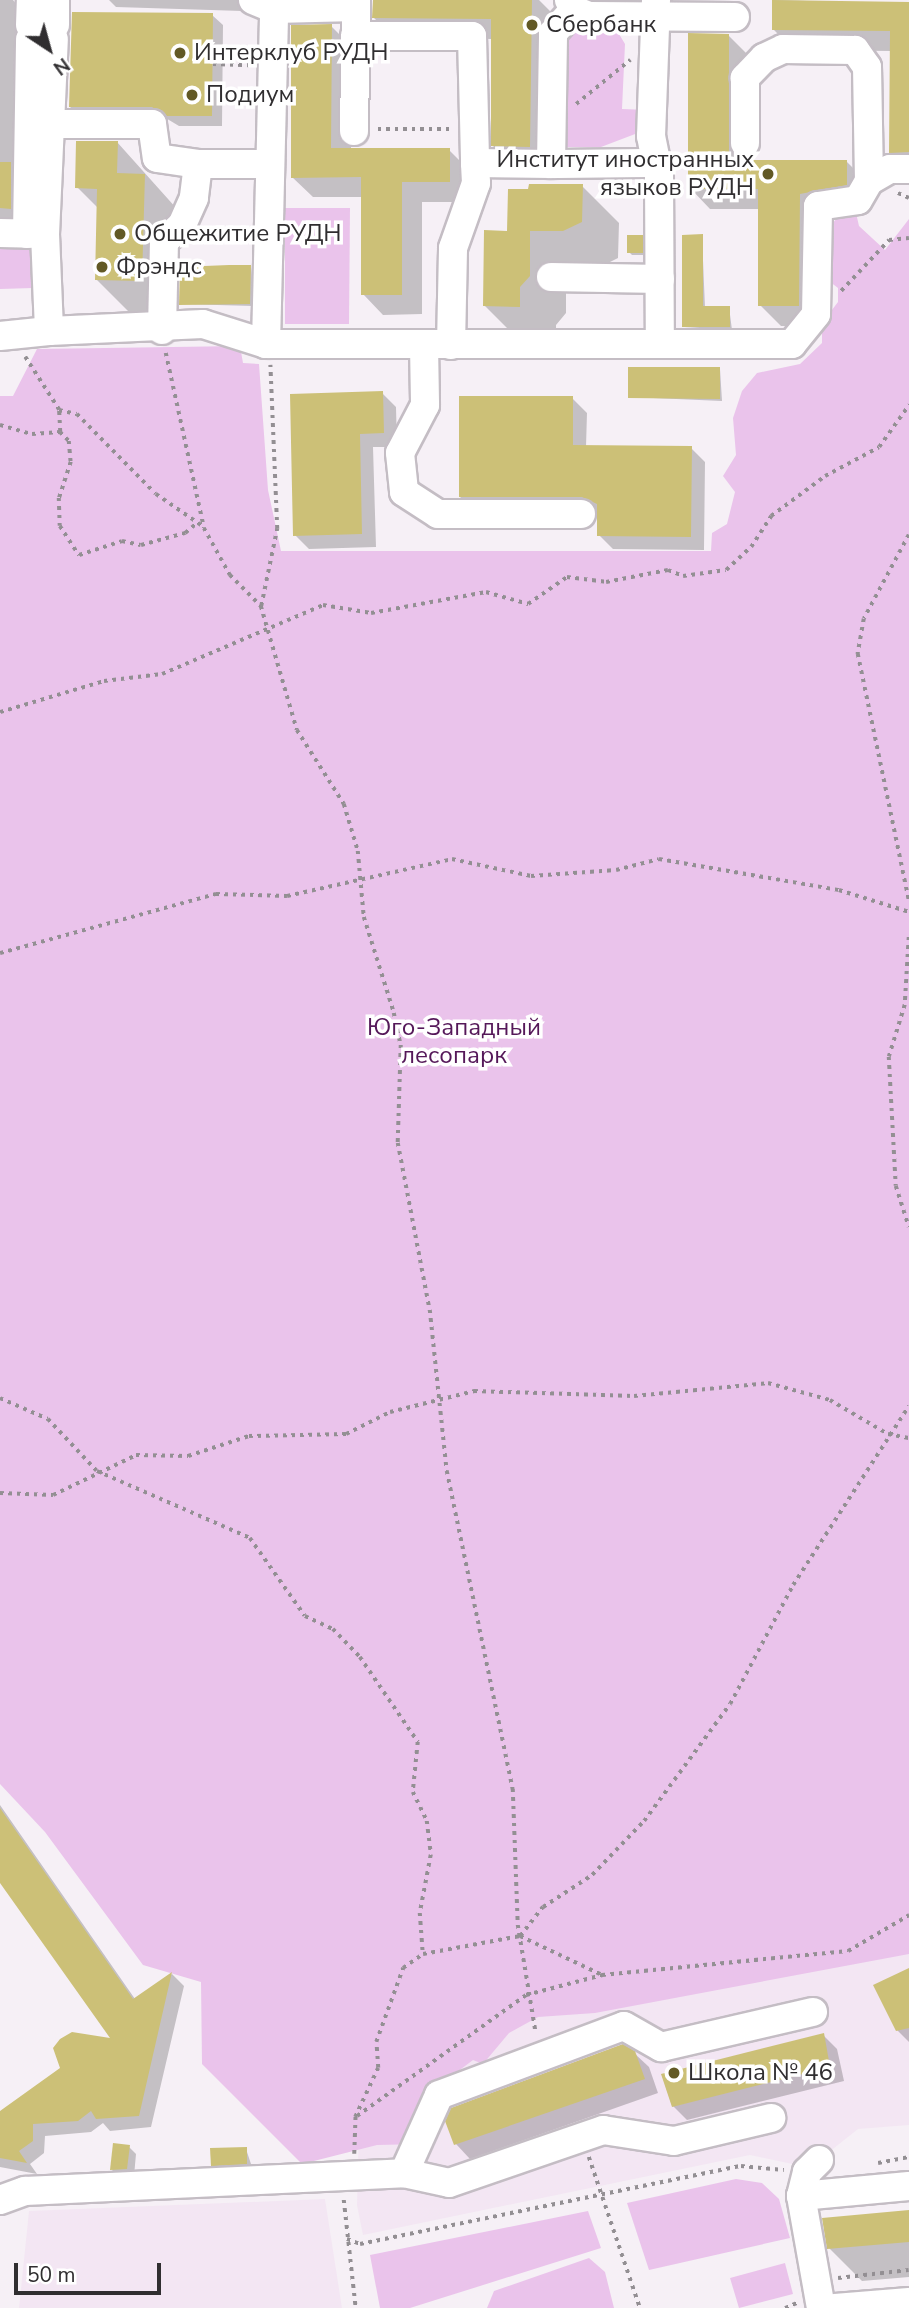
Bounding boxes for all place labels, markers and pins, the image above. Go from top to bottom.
place label: Сбербанк [546,11,656,39]
marker: Сбербанк [524,17,540,33]
place label: Интерклуб РУДН [194,39,389,67]
marker: Интерклуб РУДН [172,45,188,61]
place label: Подиум [206,81,294,109]
marker: Подиум [184,87,200,103]
place label: Институт иностранных языков РУДН [497,146,754,202]
marker: Институт иностранных языков РУДН [760,166,776,182]
place label: Общежитие РУДН [134,220,342,248]
marker: Общежитие РУДН [112,226,128,242]
place label: Фрэндс [116,253,202,281]
marker: Фрэндс [94,259,110,275]
place label: Школа № 46 [688,2059,833,2087]
marker: Школа № 46 [666,2065,682,2081]

